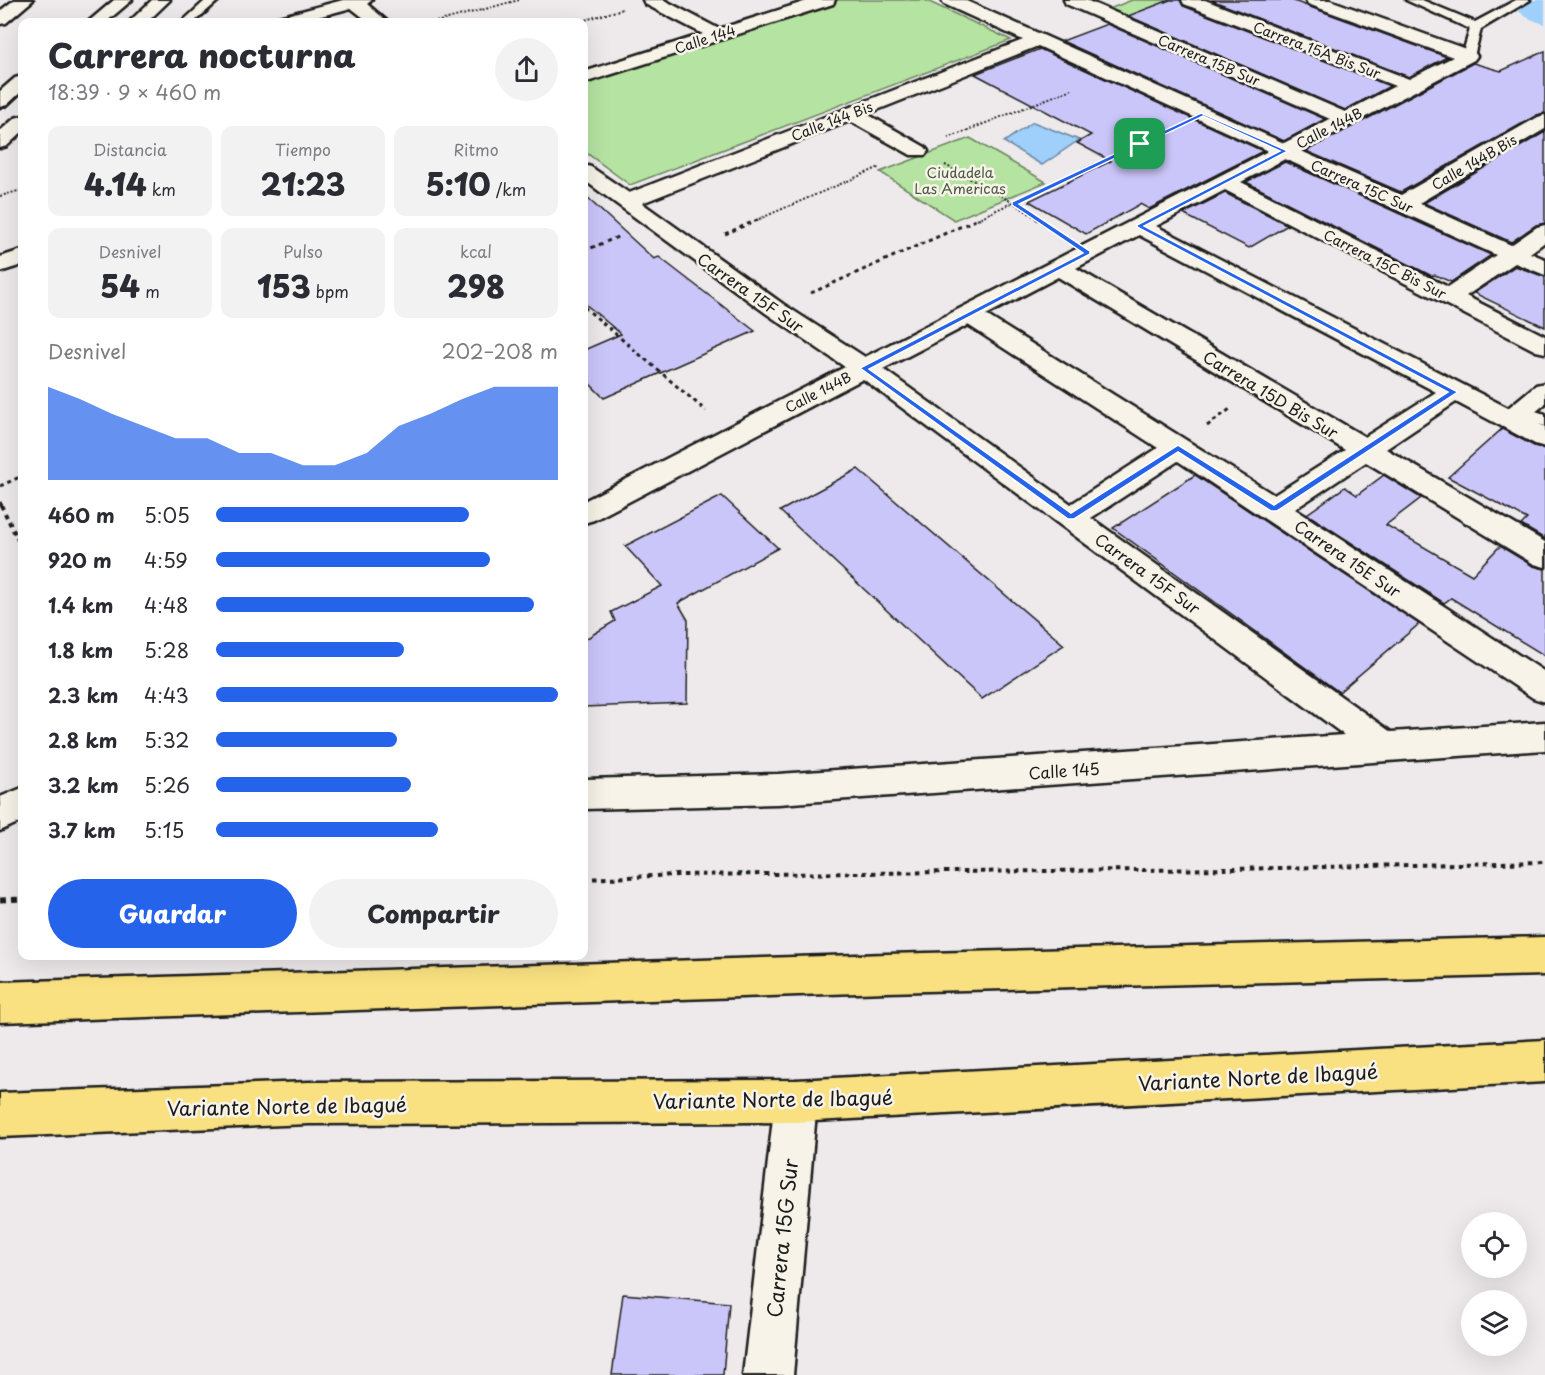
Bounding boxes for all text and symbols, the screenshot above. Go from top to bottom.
street label: Carrera 15A Bis Sur [1250,16,1384,84]
street label: Calle 144 [672,19,738,59]
text: Carrera nocturna [48,29,356,79]
street label: Carrera 15B Sur [1155,29,1263,91]
button: share [495,38,558,101]
text: 18:39 · 9 × 460 m [48,77,221,107]
street label: Calle 144 Bis [788,96,876,146]
street label: Calle 144B [1292,102,1366,154]
pin [1114,118,1165,169]
icon: arrive [1123,127,1156,160]
street label: Calle 144B Bis [1427,129,1521,195]
text: Distancia [93,137,167,161]
text: Tiempo [275,137,331,161]
text: Ritmo [453,137,499,161]
street label: Carrera 15C Sur [1308,154,1416,218]
text: 4.14 [84,161,147,206]
text: 21:23 [261,161,345,206]
text: 5:10 [426,161,491,206]
park label: Ciudadela Las Americas [914,162,1006,199]
text: km [147,177,176,201]
text: /km [491,177,526,201]
street label: Carrera 15C Bis Sur [1320,224,1451,304]
text: Desnivel [99,239,161,263]
text: Pulso [283,239,323,263]
text: kcal [460,239,492,263]
street label: Carrera 15F Sur [693,246,810,338]
text: 54 [100,263,140,308]
text: 153 [257,263,311,308]
text: 298 [447,263,505,308]
text: m [140,279,160,303]
text: bpm [311,279,349,303]
text: Desnivel [48,336,126,366]
text: 202–208 m [442,336,558,366]
street label: Carrera 15D Bis Sur [1199,344,1344,444]
street label: Calle 144B [781,366,855,418]
text: 460 m [48,500,115,530]
text: 5:05 [144,500,190,530]
street label: Carrera 15E Sur [1290,513,1407,603]
street label: Carrera 15F Sur [1090,527,1206,620]
text: 920 m [48,545,112,575]
text: 4:59 [144,545,188,575]
text: 1.4 km [48,590,114,620]
text: 4:48 [144,590,188,620]
text: 1.8 km [48,635,113,665]
text: 5:28 [144,635,189,665]
text: 2.3 km [48,680,118,710]
text: 4:43 [144,680,189,710]
text: 2.8 km [48,725,117,755]
text: 5:32 [144,725,189,755]
street label: Calle 145 [1028,756,1100,784]
text: 3.2 km [48,770,119,800]
text: 5:26 [144,770,190,800]
text: 3.7 km [48,815,116,845]
text: 5:15 [144,815,184,845]
button: Guardar [48,879,297,948]
button: Compartir [309,879,558,948]
street label: Variante Norte de Ibagué [1137,1056,1379,1098]
street label: Variante Norte de Ibagué [653,1082,893,1116]
street label: Variante Norte de Ibagué [167,1089,407,1123]
street label: Carrera 15G Sur [759,1156,805,1319]
map controls [1461,1212,1527,1356]
button: locate [1461,1212,1527,1278]
button: layers [1461,1290,1527,1356]

